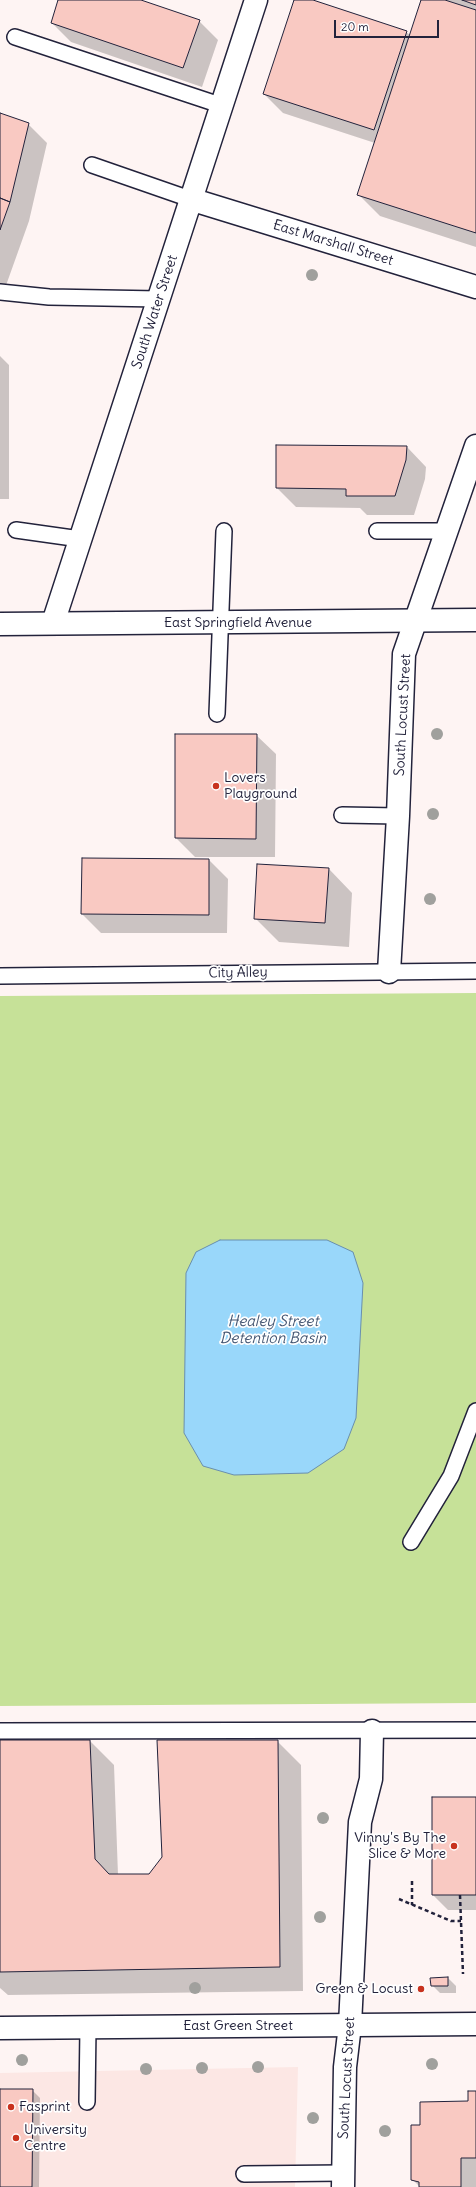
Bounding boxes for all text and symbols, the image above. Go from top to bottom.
scale bar [336,12,441,38]
text: 20 m [341,19,369,34]
street label: East Marshall Street [271,217,395,269]
street label: South Water Street [129,253,181,371]
street label: East Springfield Avenue [164,615,312,631]
street label: South Locust Street [391,653,415,777]
place label: Lovers Playground [224,770,297,802]
marker: Lovers Playground [211,781,221,791]
street label: City Alley [208,964,268,982]
water label: Healey Street Detention Basin [220,1313,326,1348]
place label: Vinny's By The Slice & More [354,1830,446,1862]
marker: Vinny's By The Slice & More [449,1841,459,1851]
place label: Green & Locust [315,1981,413,1997]
marker: Green & Locust [416,1984,426,1994]
street label: South Locust Street [335,2016,359,2140]
street label: East Green Street [183,2018,293,2034]
place label: Fasprint [19,2099,70,2115]
marker: Fasprint [6,2102,16,2112]
place label: University Centre [24,2122,87,2154]
marker: University Centre [11,2133,21,2143]

